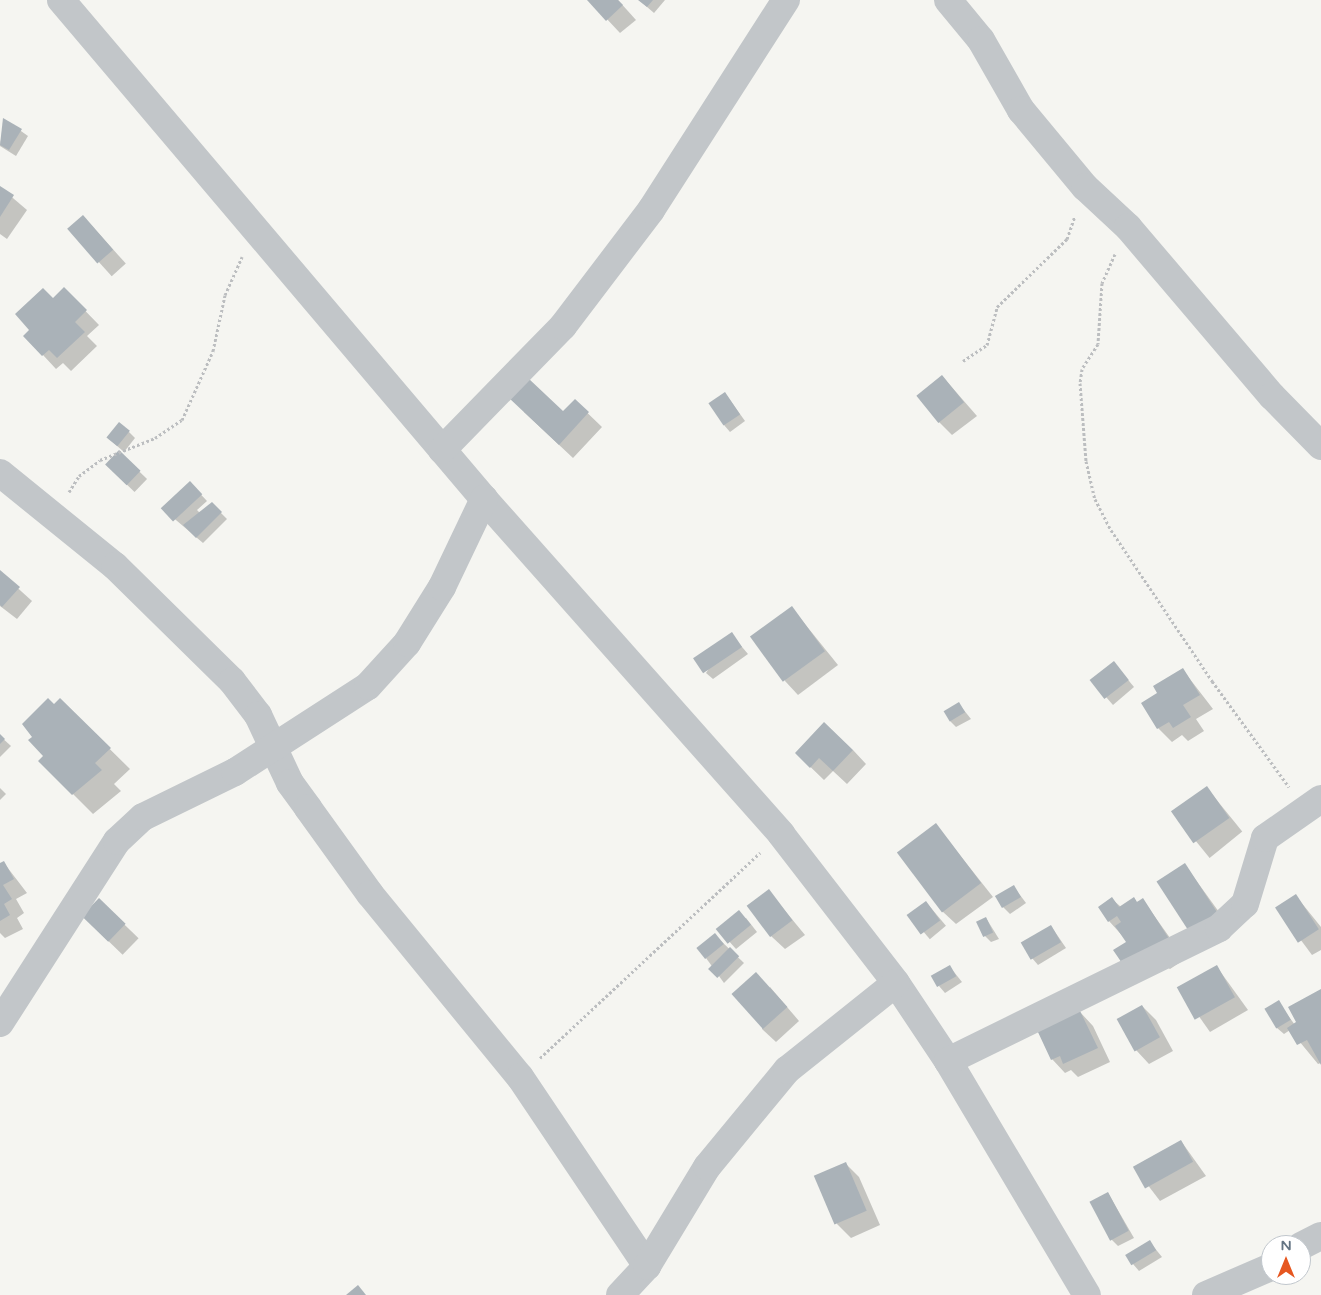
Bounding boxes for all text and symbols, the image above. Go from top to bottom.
north arrow [1261,1235,1311,1285]
text: N [1280,1237,1292,1254]

